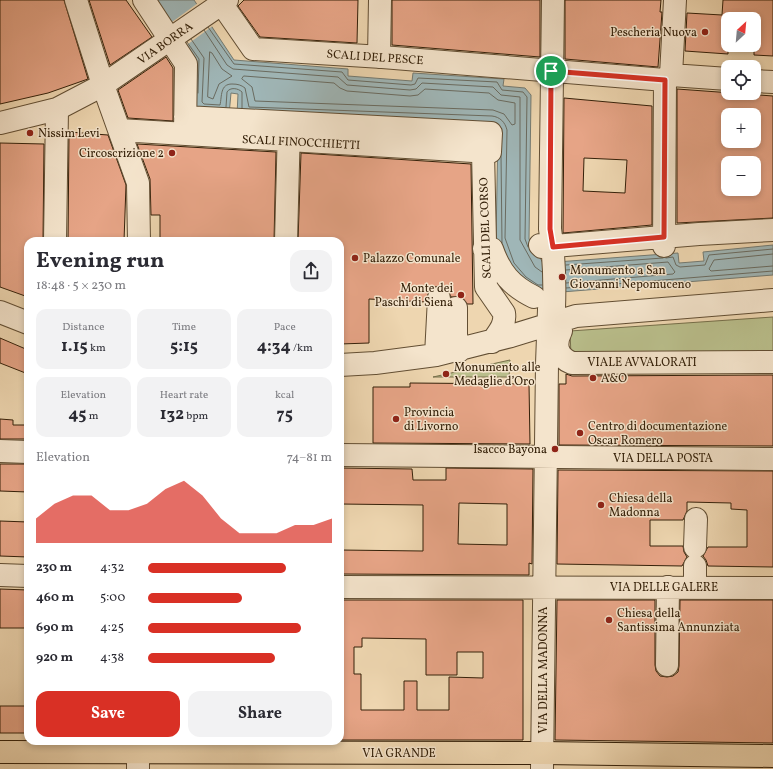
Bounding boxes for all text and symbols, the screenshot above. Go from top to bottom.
north arrow [721,12,761,52]
map controls [721,12,761,196]
street label: VIA BORRA [135,18,197,69]
place label: Pescheria Nuova [610,25,697,41]
marker: Pescheria Nuova [700,27,710,37]
street label: SCALI DEL PESCE [326,47,424,69]
pin [534,54,568,88]
icon: arrive [540,60,562,82]
button: locate [721,60,761,100]
button: + [721,108,761,148]
place label: Nissim Levi [38,126,100,142]
marker: Nissim Levi [25,128,35,138]
street label: SCALI FINOCCHIETTI [241,132,360,154]
place label: Circoscrizione 2 [79,146,164,162]
marker: Circoscrizione 2 [167,148,177,158]
button: − [721,156,761,196]
street label: SCALI DEL CORSO [476,177,496,279]
text: Evening run [36,246,165,277]
button: share [290,250,332,292]
place label: Palazzo Comunale [363,251,461,267]
marker: Palazzo Comunale [350,253,360,263]
place label: Monumento a San Giovanni Nepomuceno [570,263,691,293]
marker: Monumento a San Giovanni Nepomuceno [557,272,567,282]
text: 18:48 · 5 × 230 m [36,277,126,295]
place label: Monte dei Paschi di Siena [375,281,453,311]
marker: Monte dei Paschi di Siena [456,290,466,300]
text: Distance [62,320,104,335]
text: Time [172,320,196,335]
text: Pace [274,320,296,335]
text: 1.15 [61,335,88,358]
text: 5:15 [170,335,198,358]
text: 4:34 [257,335,291,358]
text: km [88,341,106,356]
text: /km [291,341,313,356]
street label: VIALE AVVALORATI [587,355,697,371]
place label: Monumento alle Medaglie d’Oro [454,360,541,390]
marker: Monumento alle Medaglie d’Oro [441,369,451,379]
place label: A&O [601,371,627,387]
marker: A&O [588,373,598,383]
text: Elevation [60,388,106,403]
text: Heart rate [160,388,208,403]
text: kcal [275,388,294,403]
text: 45 [68,403,86,426]
text: 132 [160,403,184,426]
text: 75 [277,403,293,426]
place label: Provincia di Livorno [404,405,458,435]
text: m [86,409,98,424]
text: bpm [184,409,208,424]
marker: Provincia di Livorno [391,414,401,424]
place label: Centro di documentazione Oscar Romero [588,419,728,449]
marker: Centro di documentazione Oscar Romero [575,428,585,438]
place label: Isacco Bayona [473,442,547,458]
marker: Isacco Bayona [550,444,560,454]
text: Elevation [36,449,90,467]
text: 74–81 m [287,449,332,467]
street label: VIA DELLA POSTA [613,451,714,467]
place label: Chiesa della Madonna [609,491,672,521]
marker: Chiesa della Madonna [596,500,606,510]
text: 230 m [36,559,72,577]
text: 4:32 [100,559,124,577]
street label: VIA DELLE GALERE [610,580,718,596]
text: 460 m [36,589,74,607]
text: 5:00 [100,589,125,607]
street label: VIA DELLA MADONNA [536,606,552,733]
place label: Chiesa della Santissima Annunziata [617,606,740,636]
marker: Chiesa della Santissima Annunziata [604,615,614,625]
text: 690 m [36,619,74,637]
text: 4:25 [100,619,124,637]
text: 920 m [36,649,73,667]
text: 4:38 [100,649,124,667]
button: Save [36,691,180,737]
button: Share [188,691,332,737]
street label: VIA GRANDE [362,746,436,762]

